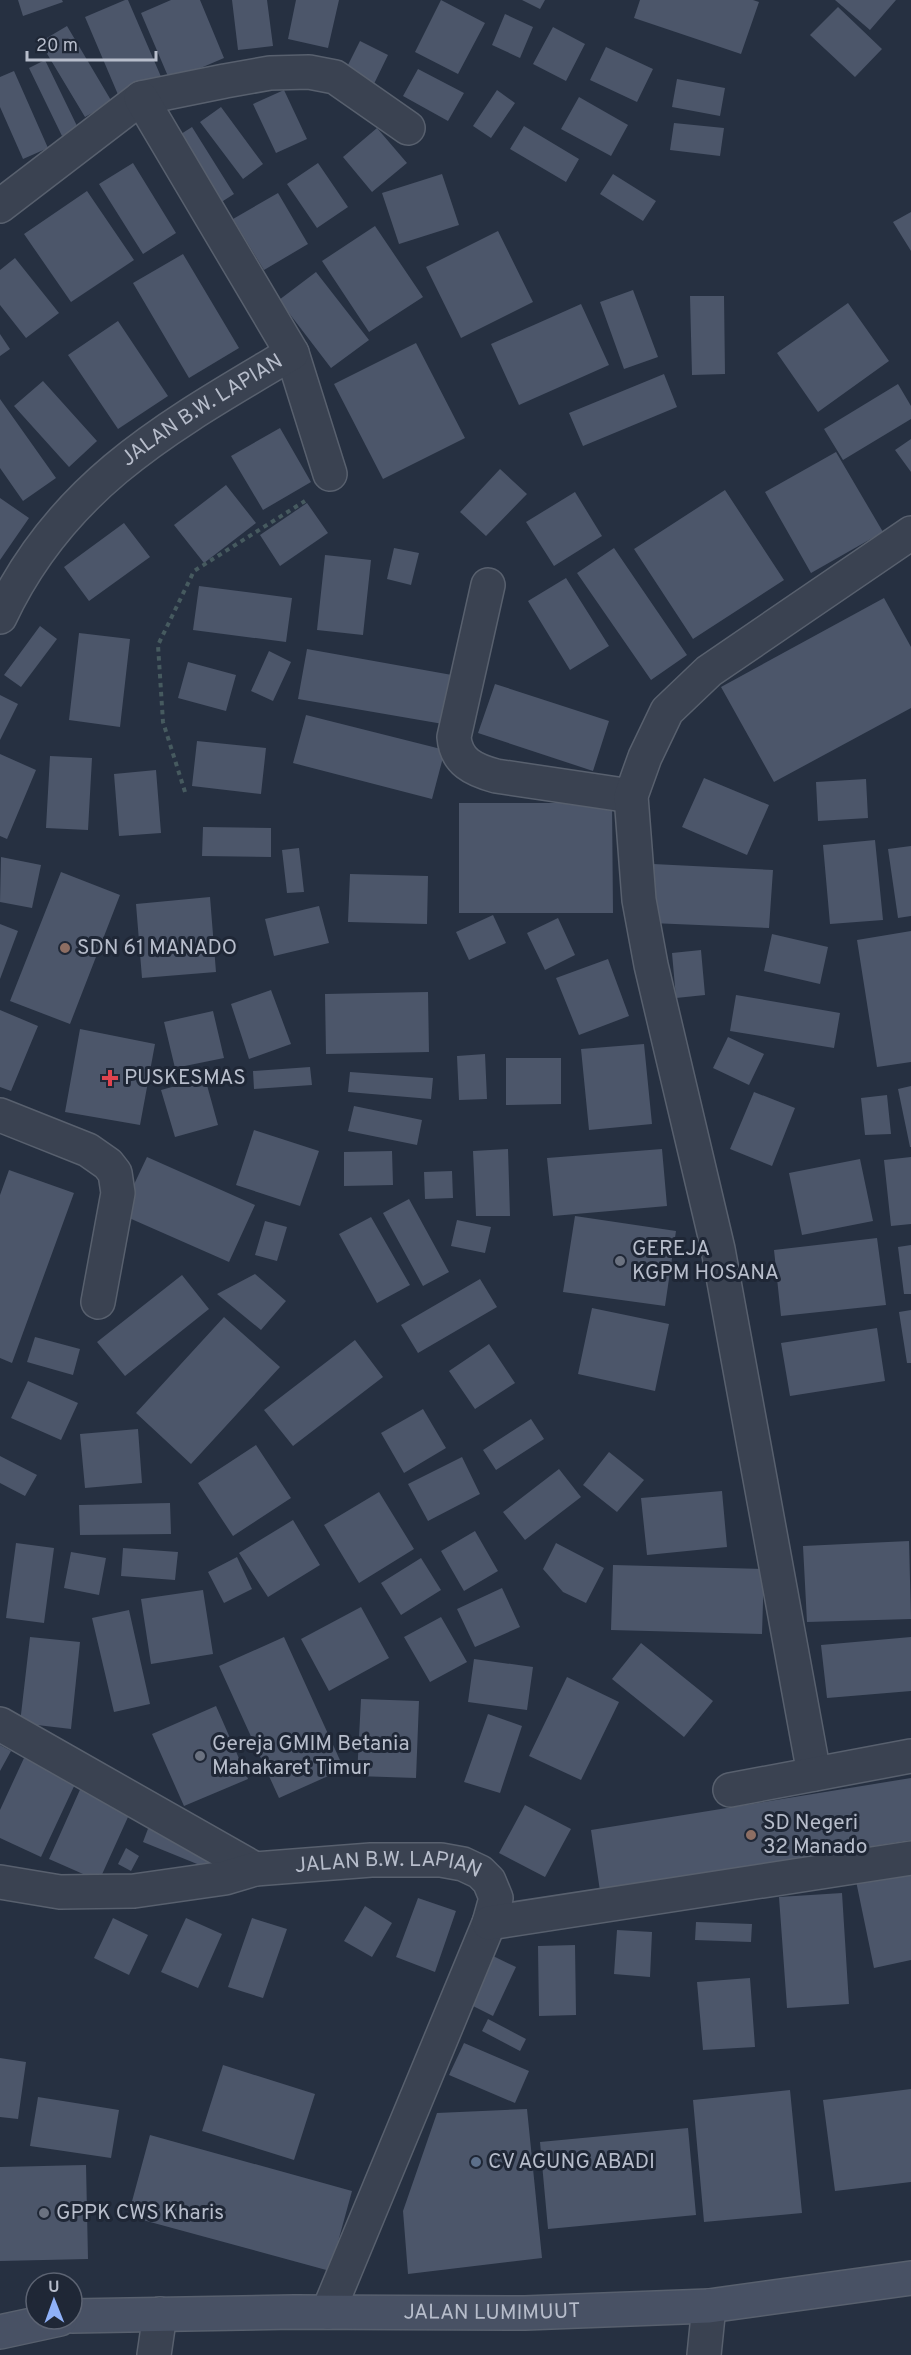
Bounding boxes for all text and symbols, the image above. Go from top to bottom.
scale bar [27,24,156,62]
text: 20 m [36,35,78,58]
street label: JALAN B.W. LAPIAN [115,348,288,473]
place label: SDN 61 MANADO [77,935,237,962]
marker: SDN 61 MANADO [58,941,72,955]
place label: PUSKESMAS [124,1065,246,1092]
marker: PUSKESMAS [101,1069,119,1087]
place label: GEREJA KGPM HOSANA [632,1236,779,1287]
marker: GEREJA KGPM HOSANA [613,1254,627,1268]
place label: Gereja GMIM Betania Mahakaret Timur [212,1731,409,1782]
marker: Gereja GMIM Betania Mahakaret Timur [193,1749,207,1763]
place label: SD Negeri 32 Manado [763,1810,867,1861]
marker: SD Negeri 32 Manado [744,1828,758,1842]
street label: JALAN B.W. LAPIAN [294,1846,486,1884]
place label: CV AGUNG ABADI [488,2149,655,2176]
marker: CV AGUNG ABADI [469,2155,483,2169]
place label: GPPK CWS Kharis [56,2200,224,2227]
marker: GPPK CWS Kharis [37,2206,51,2220]
north arrow [24,2271,84,2331]
text: U [48,2278,60,2298]
street label: JALAN LUMIMUUT [403,2297,581,2327]

